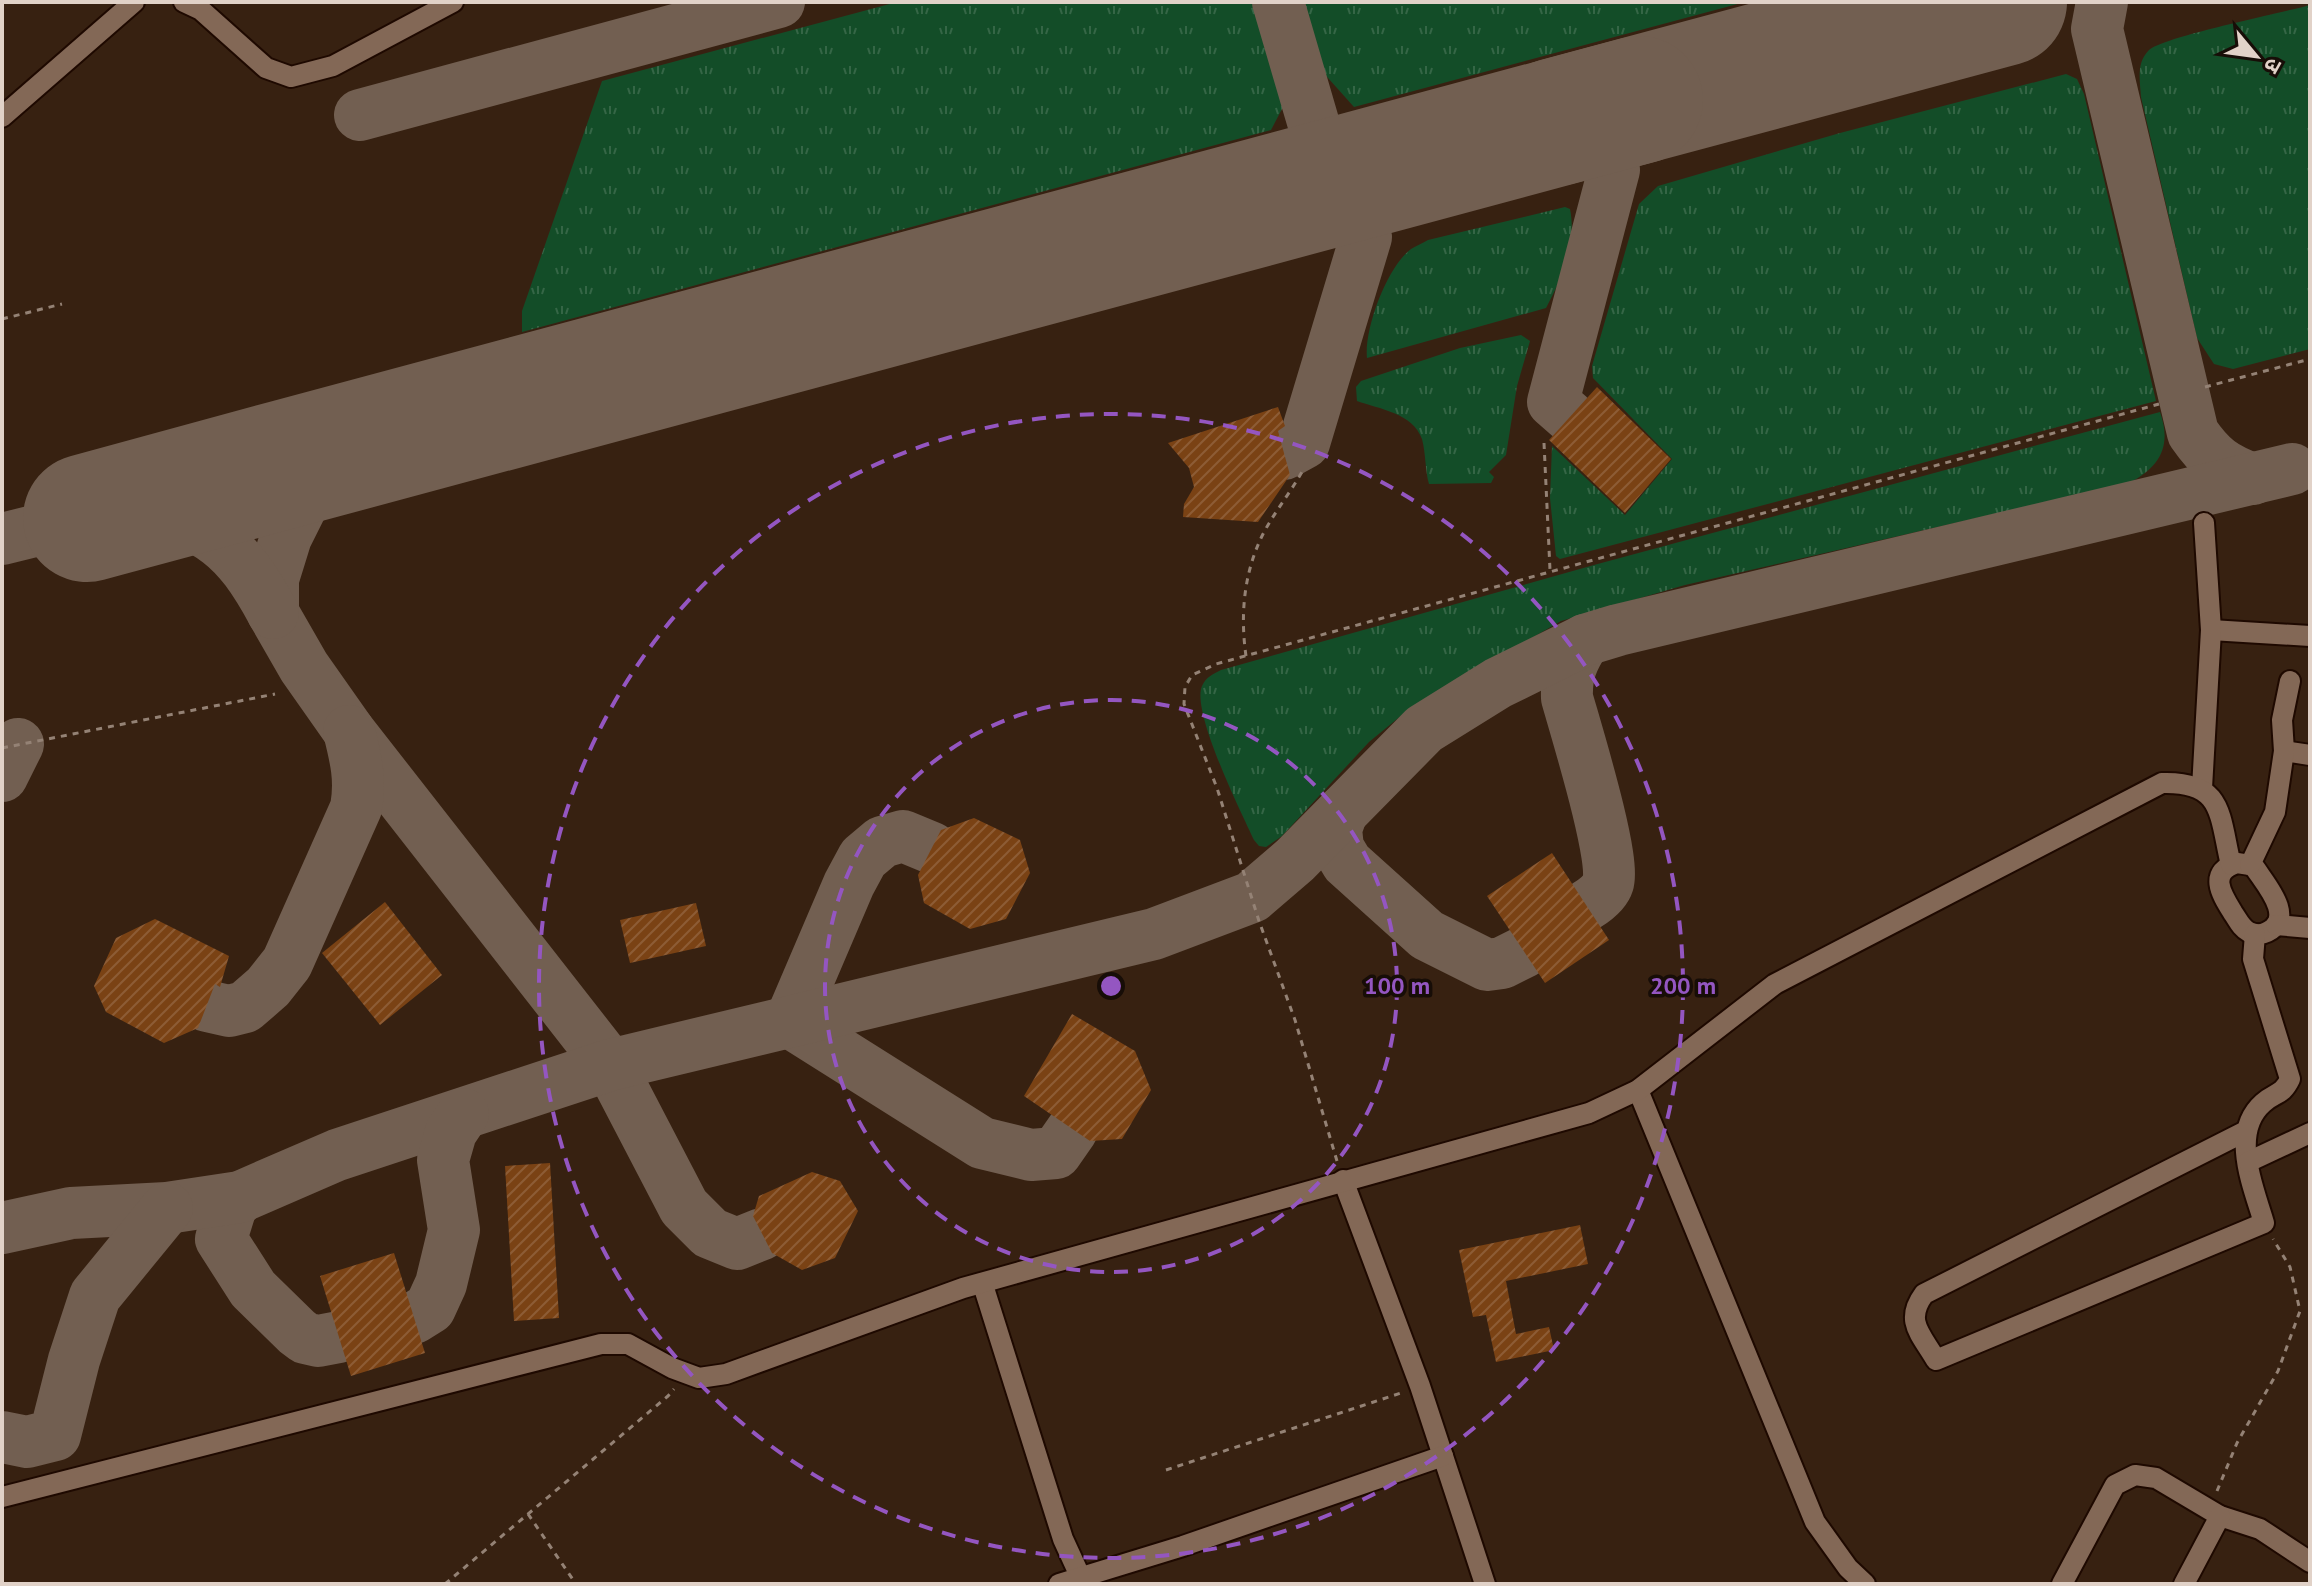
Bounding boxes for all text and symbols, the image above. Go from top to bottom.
north arrow [2216,16,2296,96]
text: उ [2258,53,2289,79]
text: 100 m [1364,970,1430,1001]
text: 200 m [1650,970,1716,1001]
centre of rings [1097,972,1125,1000]

